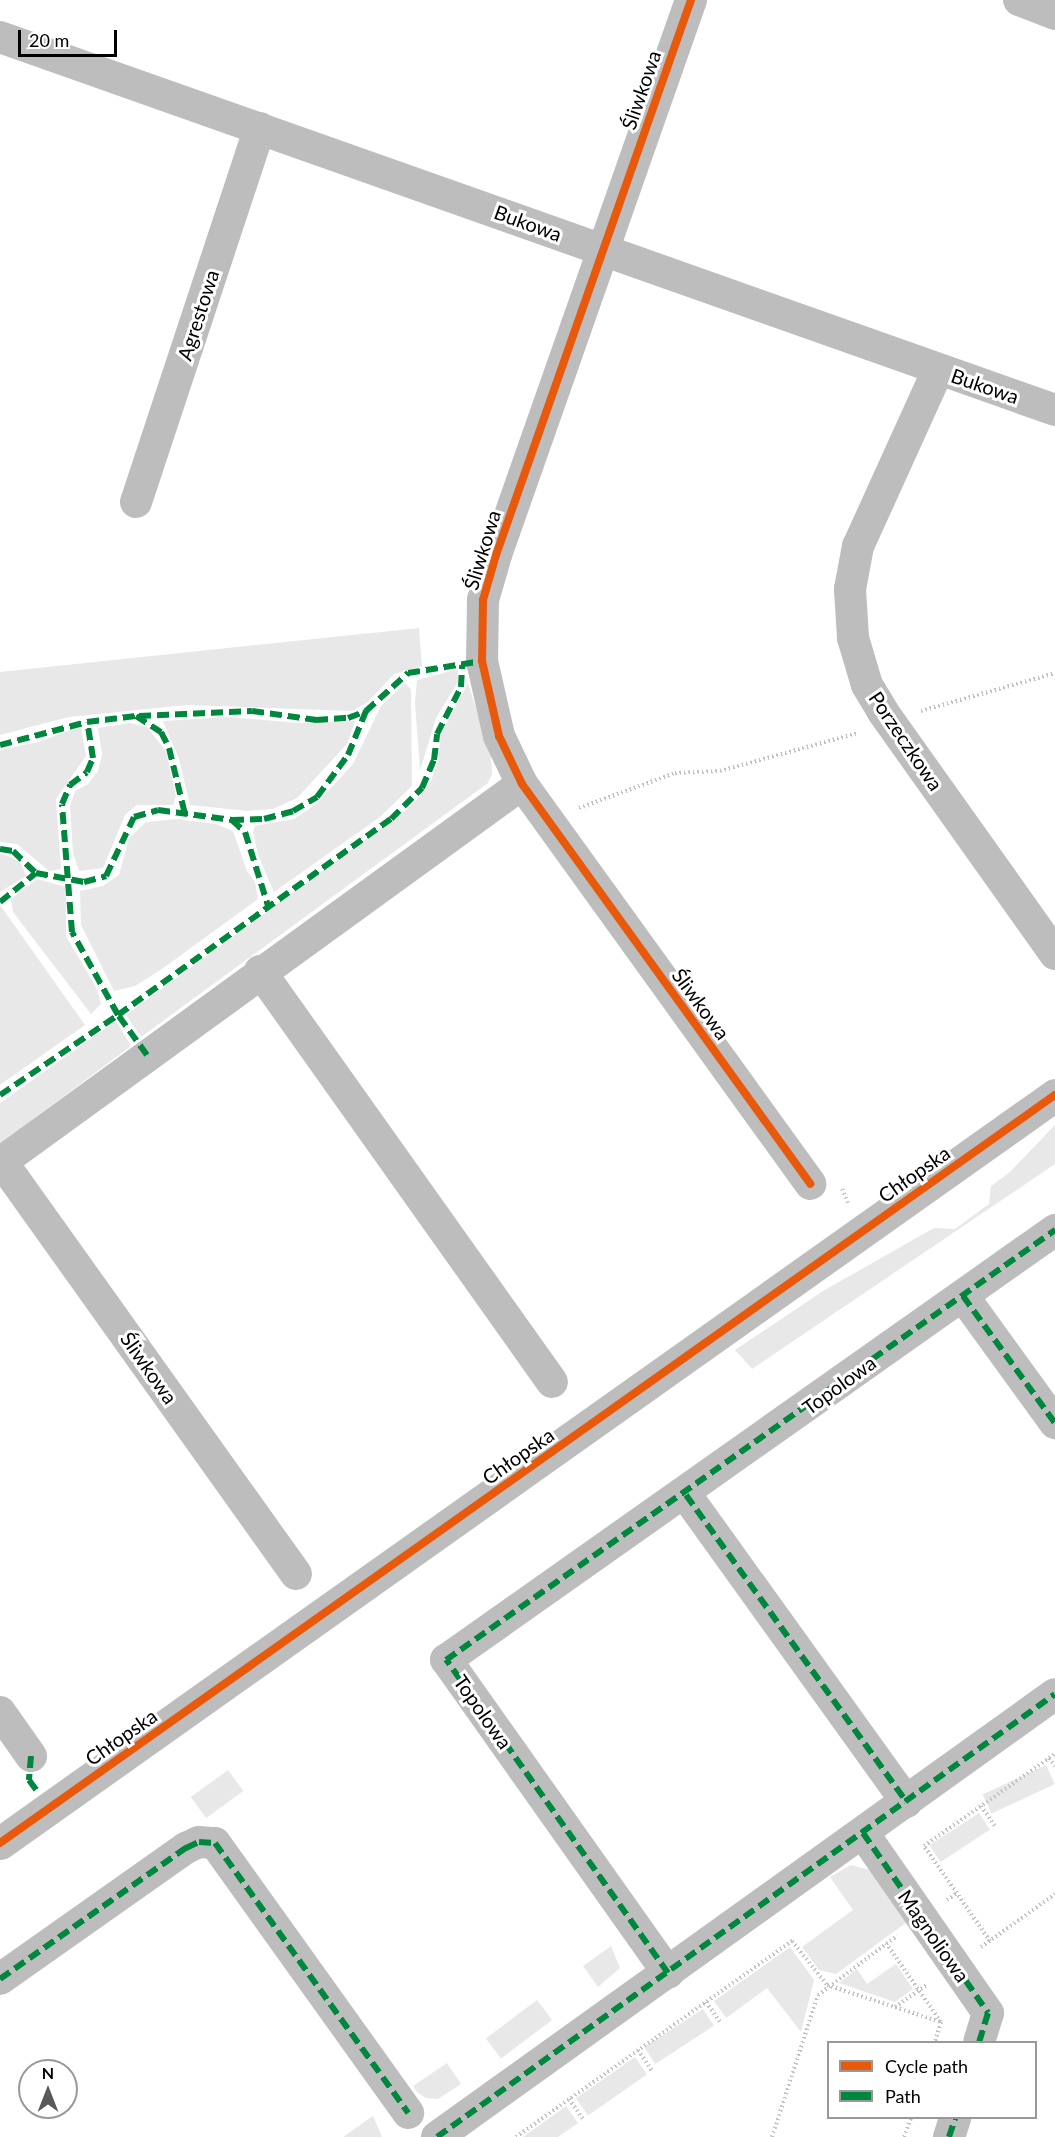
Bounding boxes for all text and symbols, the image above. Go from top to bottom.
scale bar [21,18,120,56]
text: 20 m [29,29,69,51]
street label: Śliwkowa [616,47,666,133]
street label: Bukowa [491,200,565,246]
street label: Agrestowa [172,267,224,363]
street label: Bukowa [948,363,1022,409]
street label: Śliwkowa [459,507,505,593]
street label: Porzeczkowa [864,687,948,795]
street label: Śliwkowa [667,964,735,1044]
street label: Chłopska [874,1141,954,1207]
street label: Śliwkowa [116,1327,182,1409]
street label: Topolowa [798,1350,880,1420]
street label: Chłopska [478,1423,558,1489]
street label: Topolowa [449,1670,517,1754]
street label: Chłopska [81,1704,161,1770]
street label: Magnoliowa [893,1885,975,1987]
legend [827,2041,1037,2119]
text: Cycle path [885,2055,968,2077]
north arrow [18,2059,78,2119]
text: N [42,2063,54,2082]
text: Path [885,2085,921,2107]

